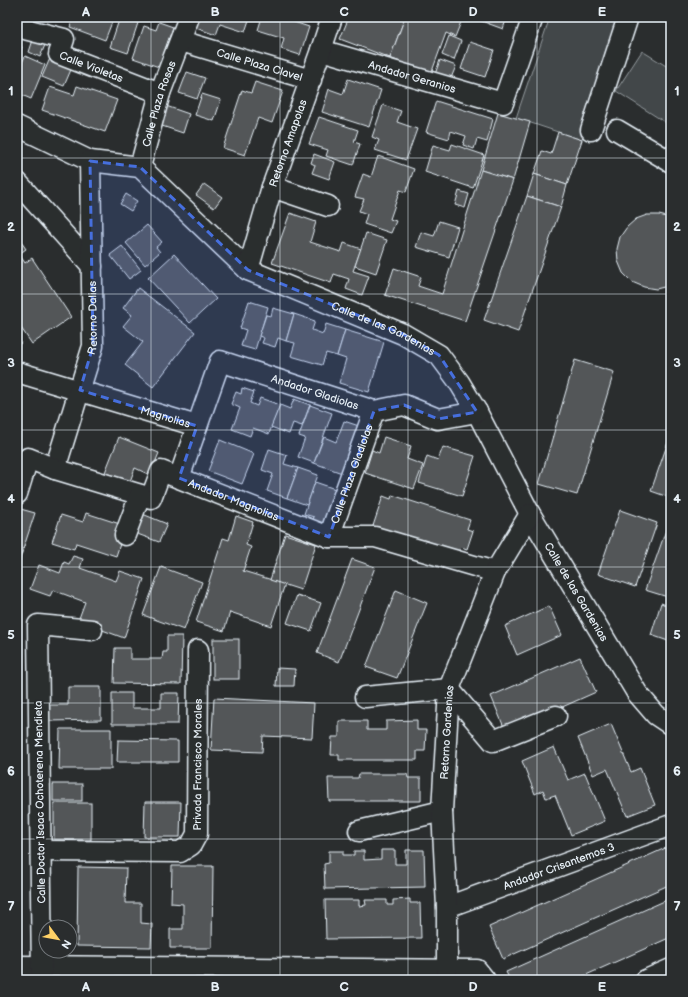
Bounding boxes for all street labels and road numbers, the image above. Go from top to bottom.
street label: Calle Plaza Clavel [215,46,304,84]
street label: Calle Violetas [58,48,126,85]
street label: Calle Plaza Rosas [139,58,178,148]
street label: Andador Geranios [367,58,458,96]
street label: Retorno Amapolas [266,97,309,189]
street label: Retorno Dalias [84,280,100,356]
street label: Calle de las Gardenias [330,299,438,358]
street label: Andador Gladiolas [270,372,361,412]
street label: Magnolias [139,403,192,430]
street label: Calle Plaza Gladiolas [328,422,375,525]
street label: Andador Magnolias [187,476,281,523]
street label: Calle de las Gardenias [542,540,611,644]
street label: Retorno Gardenias [437,682,457,780]
street label: Privada Francisco Morales [191,698,204,831]
street label: Calle Doctor Isaac Ochoterena Mendieta [32,700,48,904]
street label: Andador Crisantemos 3 [501,840,616,892]

